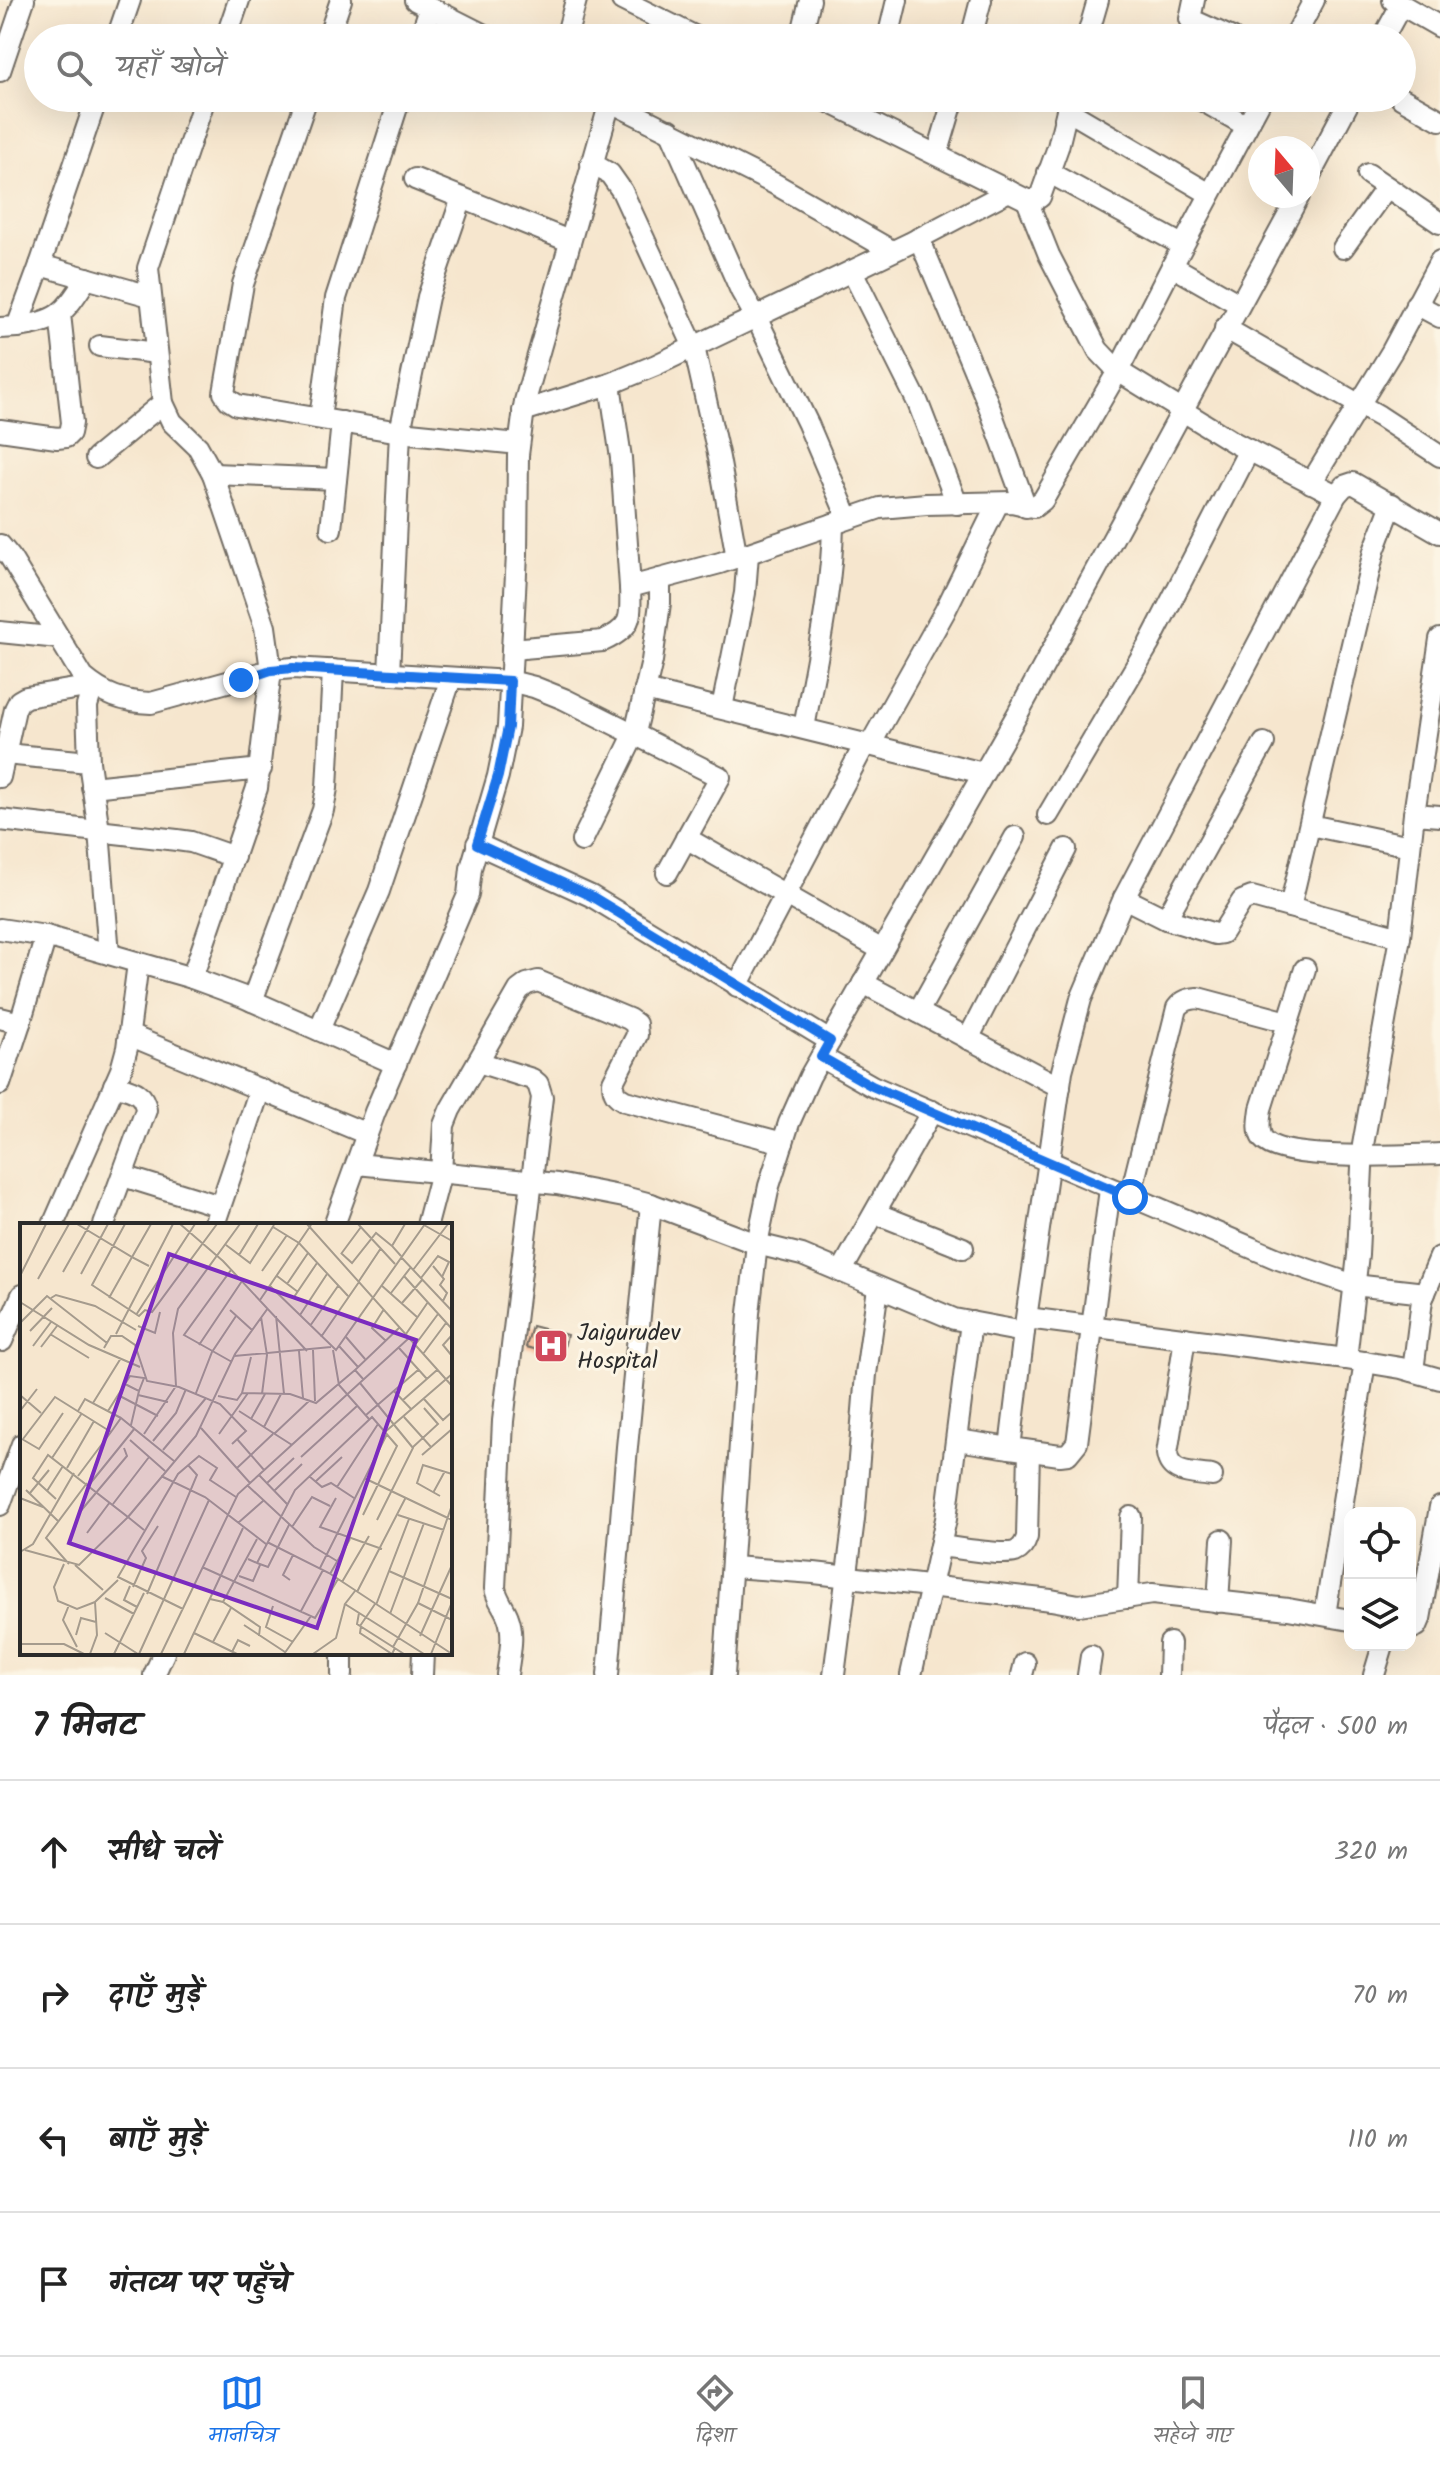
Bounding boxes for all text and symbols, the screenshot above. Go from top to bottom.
search box [24,24,1416,112]
text: यहाँ खोजें [116,44,224,92]
icon: search [52,46,96,90]
north arrow [1248,136,1320,208]
route end [223,662,259,698]
route start [1112,1179,1148,1215]
inset map [20,1223,452,1655]
place label: Jaigurudev Hospital [577,1314,681,1381]
hospital icon: Jaigurudev Hospital [532,1327,570,1365]
map controls [1344,1507,1416,1651]
button: locate [1344,1507,1416,1579]
button: layers [1344,1579,1416,1651]
text: 7 मिनट [32,1700,138,1754]
text: पैदल · 500 m [1264,1706,1408,1748]
text: सीधे चलें [108,1828,218,1876]
icon: ahead [32,1830,76,1874]
text: 320 m [1334,1831,1408,1873]
text: दाएँ मुड़ें [108,1972,202,2020]
icon: right [32,1974,76,2018]
text: 70 m [1352,1975,1408,2017]
text: बाएँ मुड़ें [108,2116,204,2164]
icon: left [32,2118,76,2162]
text: 110 m [1348,2119,1408,2161]
text: गंतव्य पर पहुँचे [108,2260,289,2308]
icon: arrive [32,2262,76,2306]
tab: मानचित्र [208,2371,277,2454]
tab: दिशा [693,2371,737,2454]
tab: सहेजे गए [1153,2371,1232,2454]

